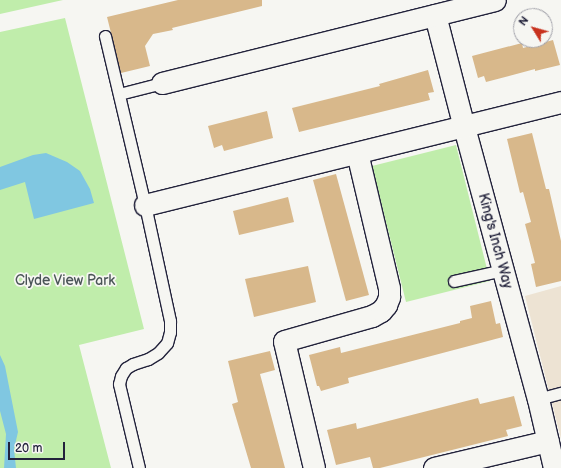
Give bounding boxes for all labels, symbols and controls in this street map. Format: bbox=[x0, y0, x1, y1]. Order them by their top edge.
north arrow bbox=[513, 8, 553, 48]
text: N bbox=[516, 14, 531, 28]
street label: King's Inch Way bbox=[474, 191, 516, 291]
park label: Clyde View Park bbox=[15, 273, 115, 289]
scale bar bbox=[10, 434, 67, 460]
text: 20 m bbox=[15, 441, 42, 456]

